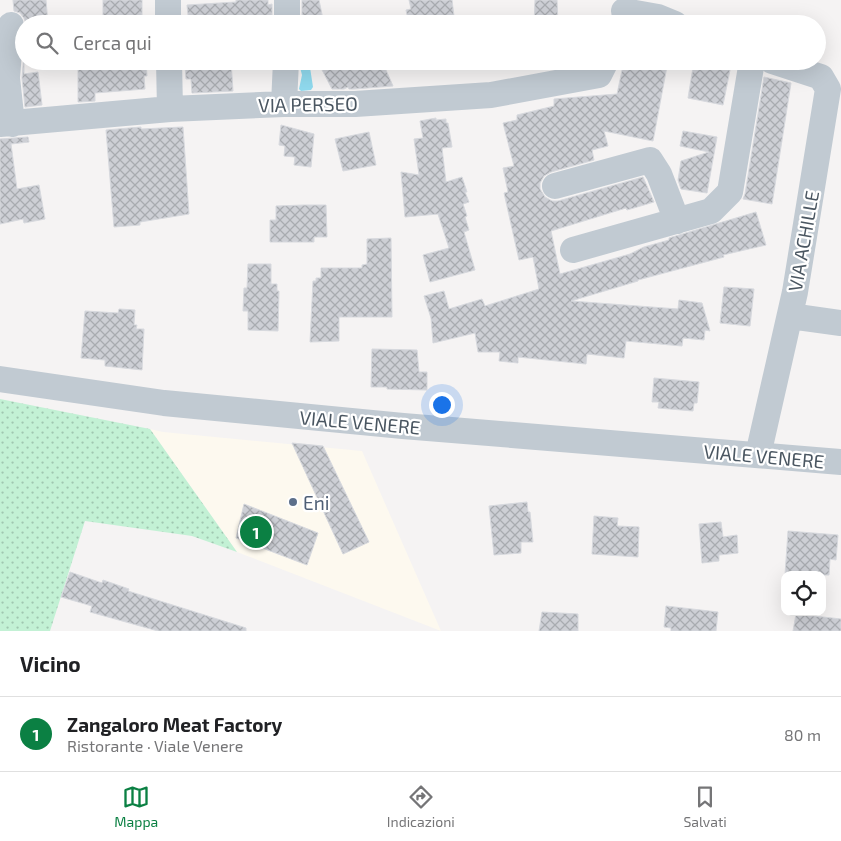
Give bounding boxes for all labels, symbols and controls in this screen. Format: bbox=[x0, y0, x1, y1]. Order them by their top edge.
search box bbox=[15, 15, 826, 70]
icon: search bbox=[33, 29, 61, 57]
text: Cerca qui bbox=[73, 31, 152, 54]
street label: VIA PERSEO bbox=[258, 92, 358, 116]
street label: VIA ACHILLE bbox=[783, 189, 823, 293]
your location bbox=[429, 392, 455, 418]
street label: VIALE VENERE bbox=[299, 405, 421, 439]
street label: VIALE VENERE bbox=[703, 439, 825, 473]
place label: Eni bbox=[303, 491, 329, 514]
marker: Eni bbox=[287, 496, 299, 508]
pin: 1 bbox=[240, 513, 272, 551]
map controls bbox=[781, 571, 826, 616]
button: locate bbox=[781, 571, 826, 616]
text: Vicino bbox=[20, 651, 81, 676]
text: Zangaloro Meat Factory bbox=[67, 713, 282, 736]
text: 1 bbox=[33, 725, 39, 744]
text: 80 m bbox=[784, 725, 821, 744]
text: Ristorante · Viale Venere bbox=[67, 736, 243, 755]
tab: Mappa bbox=[114, 783, 158, 830]
tab: Indicazioni bbox=[387, 783, 455, 830]
tab: Salvati bbox=[683, 783, 727, 830]

